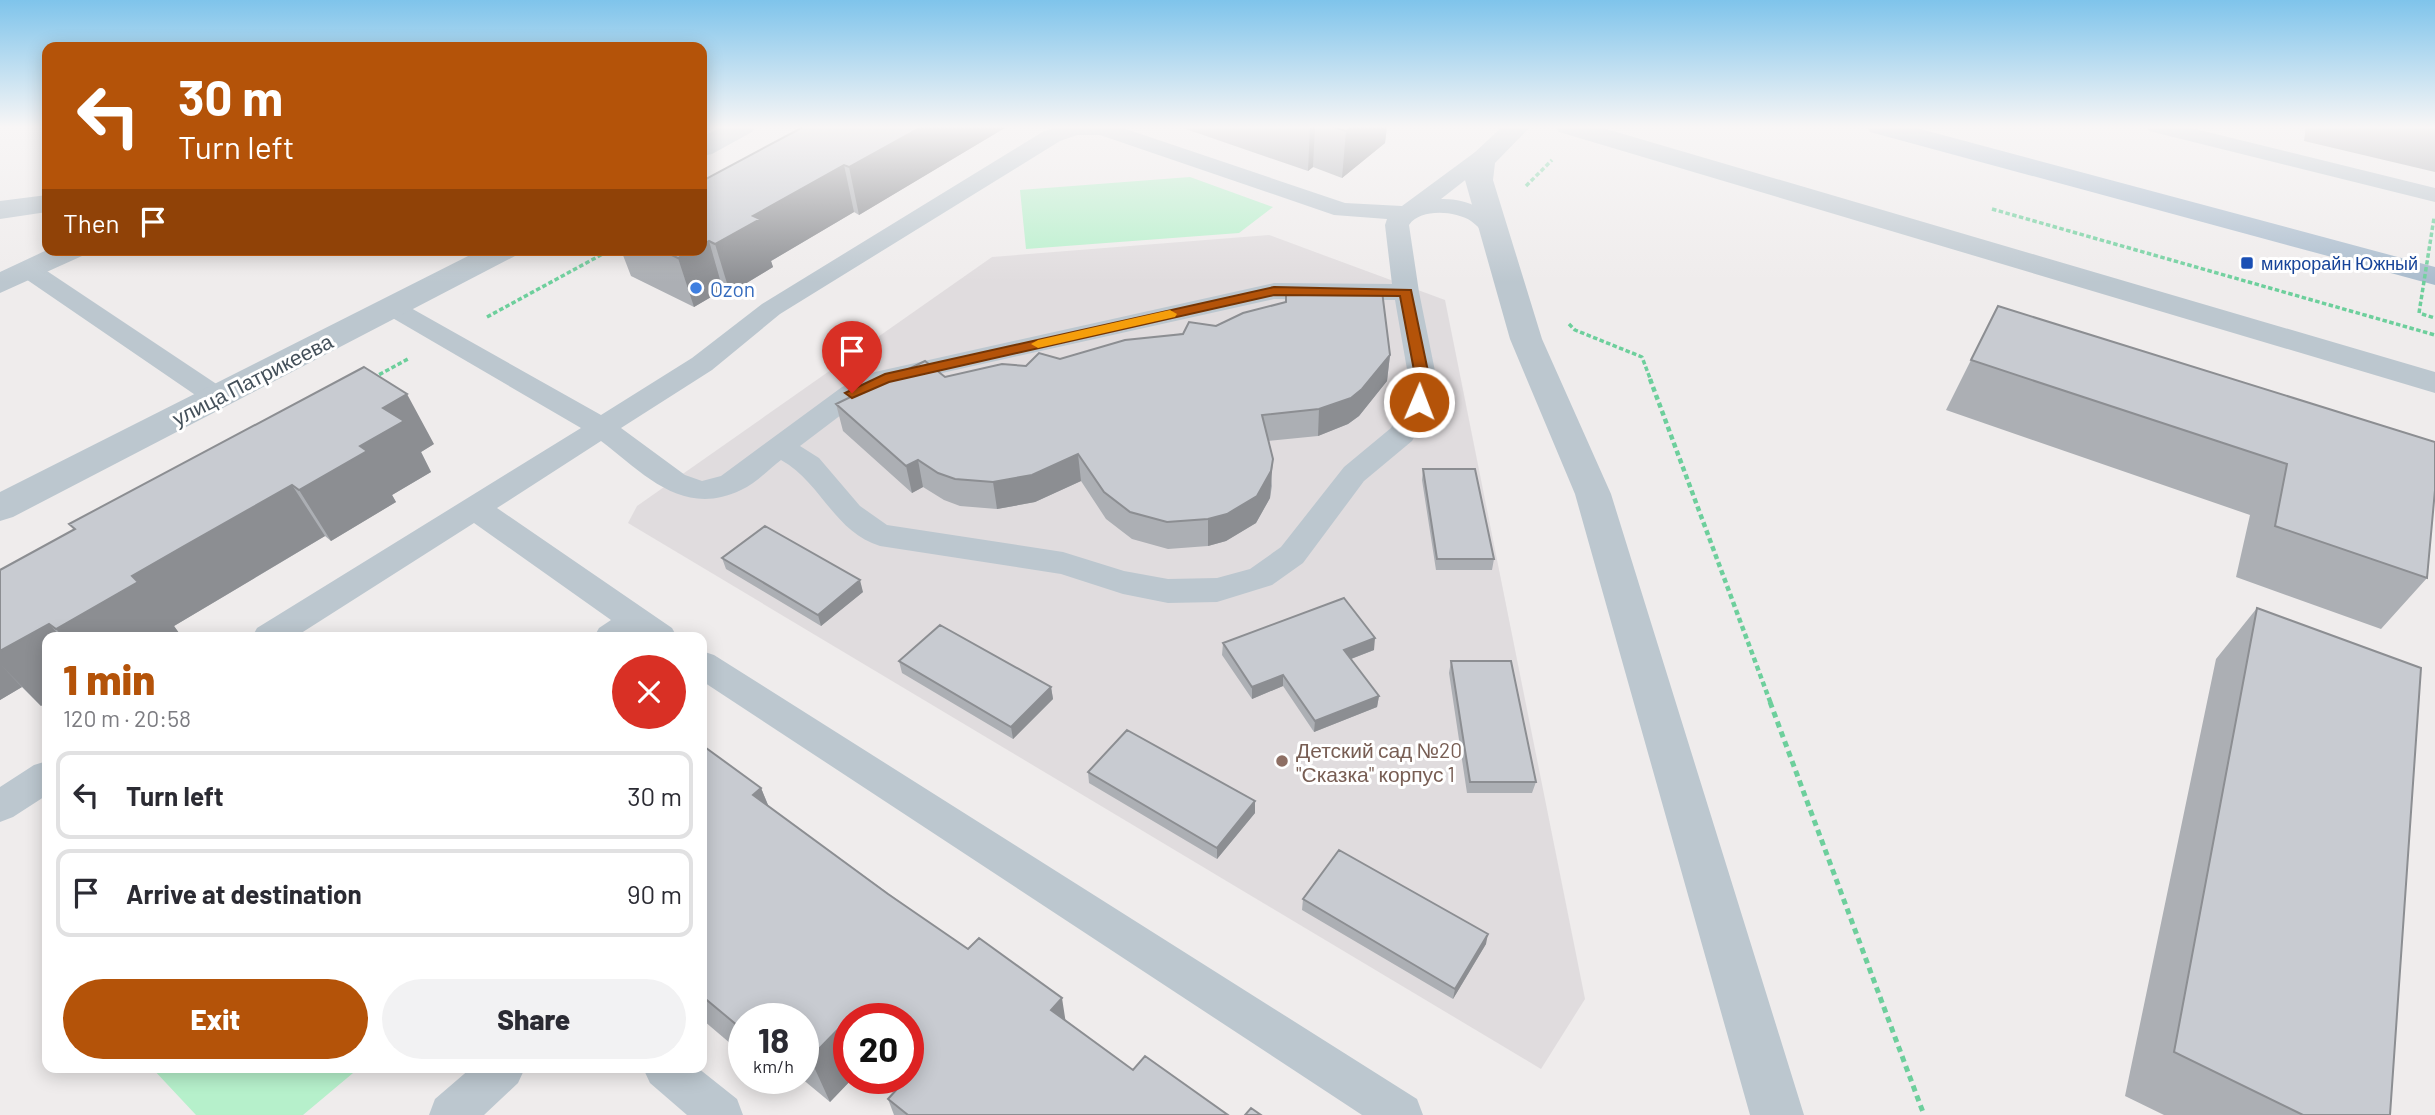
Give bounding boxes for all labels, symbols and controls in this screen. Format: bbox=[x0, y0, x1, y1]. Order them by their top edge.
text: 30 m bbox=[178, 67, 283, 126]
icon: left bbox=[63, 70, 154, 161]
text: Turn left bbox=[178, 127, 295, 165]
icon: arrive bbox=[134, 203, 172, 241]
text: Then bbox=[63, 207, 120, 238]
place label: микрорайн Южный bbox=[2261, 252, 2418, 274]
marker: микрорайн Южный bbox=[2239, 255, 2255, 271]
place label: Ozon bbox=[710, 276, 755, 301]
marker: Ozon bbox=[688, 280, 704, 296]
pin bbox=[822, 321, 882, 393]
street label: улица Патрикеева bbox=[168, 328, 337, 430]
icon: arrive bbox=[833, 332, 871, 370]
position arrow bbox=[1382, 365, 1456, 439]
text: 1 min bbox=[63, 653, 155, 703]
button: close bbox=[612, 655, 686, 729]
text: 120 m · 20:58 bbox=[63, 704, 191, 732]
place label: Детский сад №20 "Сказка" корпус 1 bbox=[1296, 737, 1462, 786]
marker: Детский сад №20 "Сказка" корпус 1 bbox=[1274, 753, 1290, 769]
icon: left bbox=[67, 776, 105, 814]
text: Turn left bbox=[126, 780, 224, 811]
text: 30 m bbox=[627, 780, 682, 811]
icon: arrive bbox=[67, 874, 105, 912]
text: Arrive at destination bbox=[126, 878, 362, 909]
text: 90 m bbox=[627, 878, 682, 909]
button: Exit bbox=[63, 979, 368, 1059]
button: Share bbox=[382, 979, 686, 1059]
speed limit sign: 20 bbox=[833, 1003, 924, 1094]
text: 18 bbox=[758, 1018, 789, 1060]
text: km/h bbox=[753, 1055, 794, 1077]

